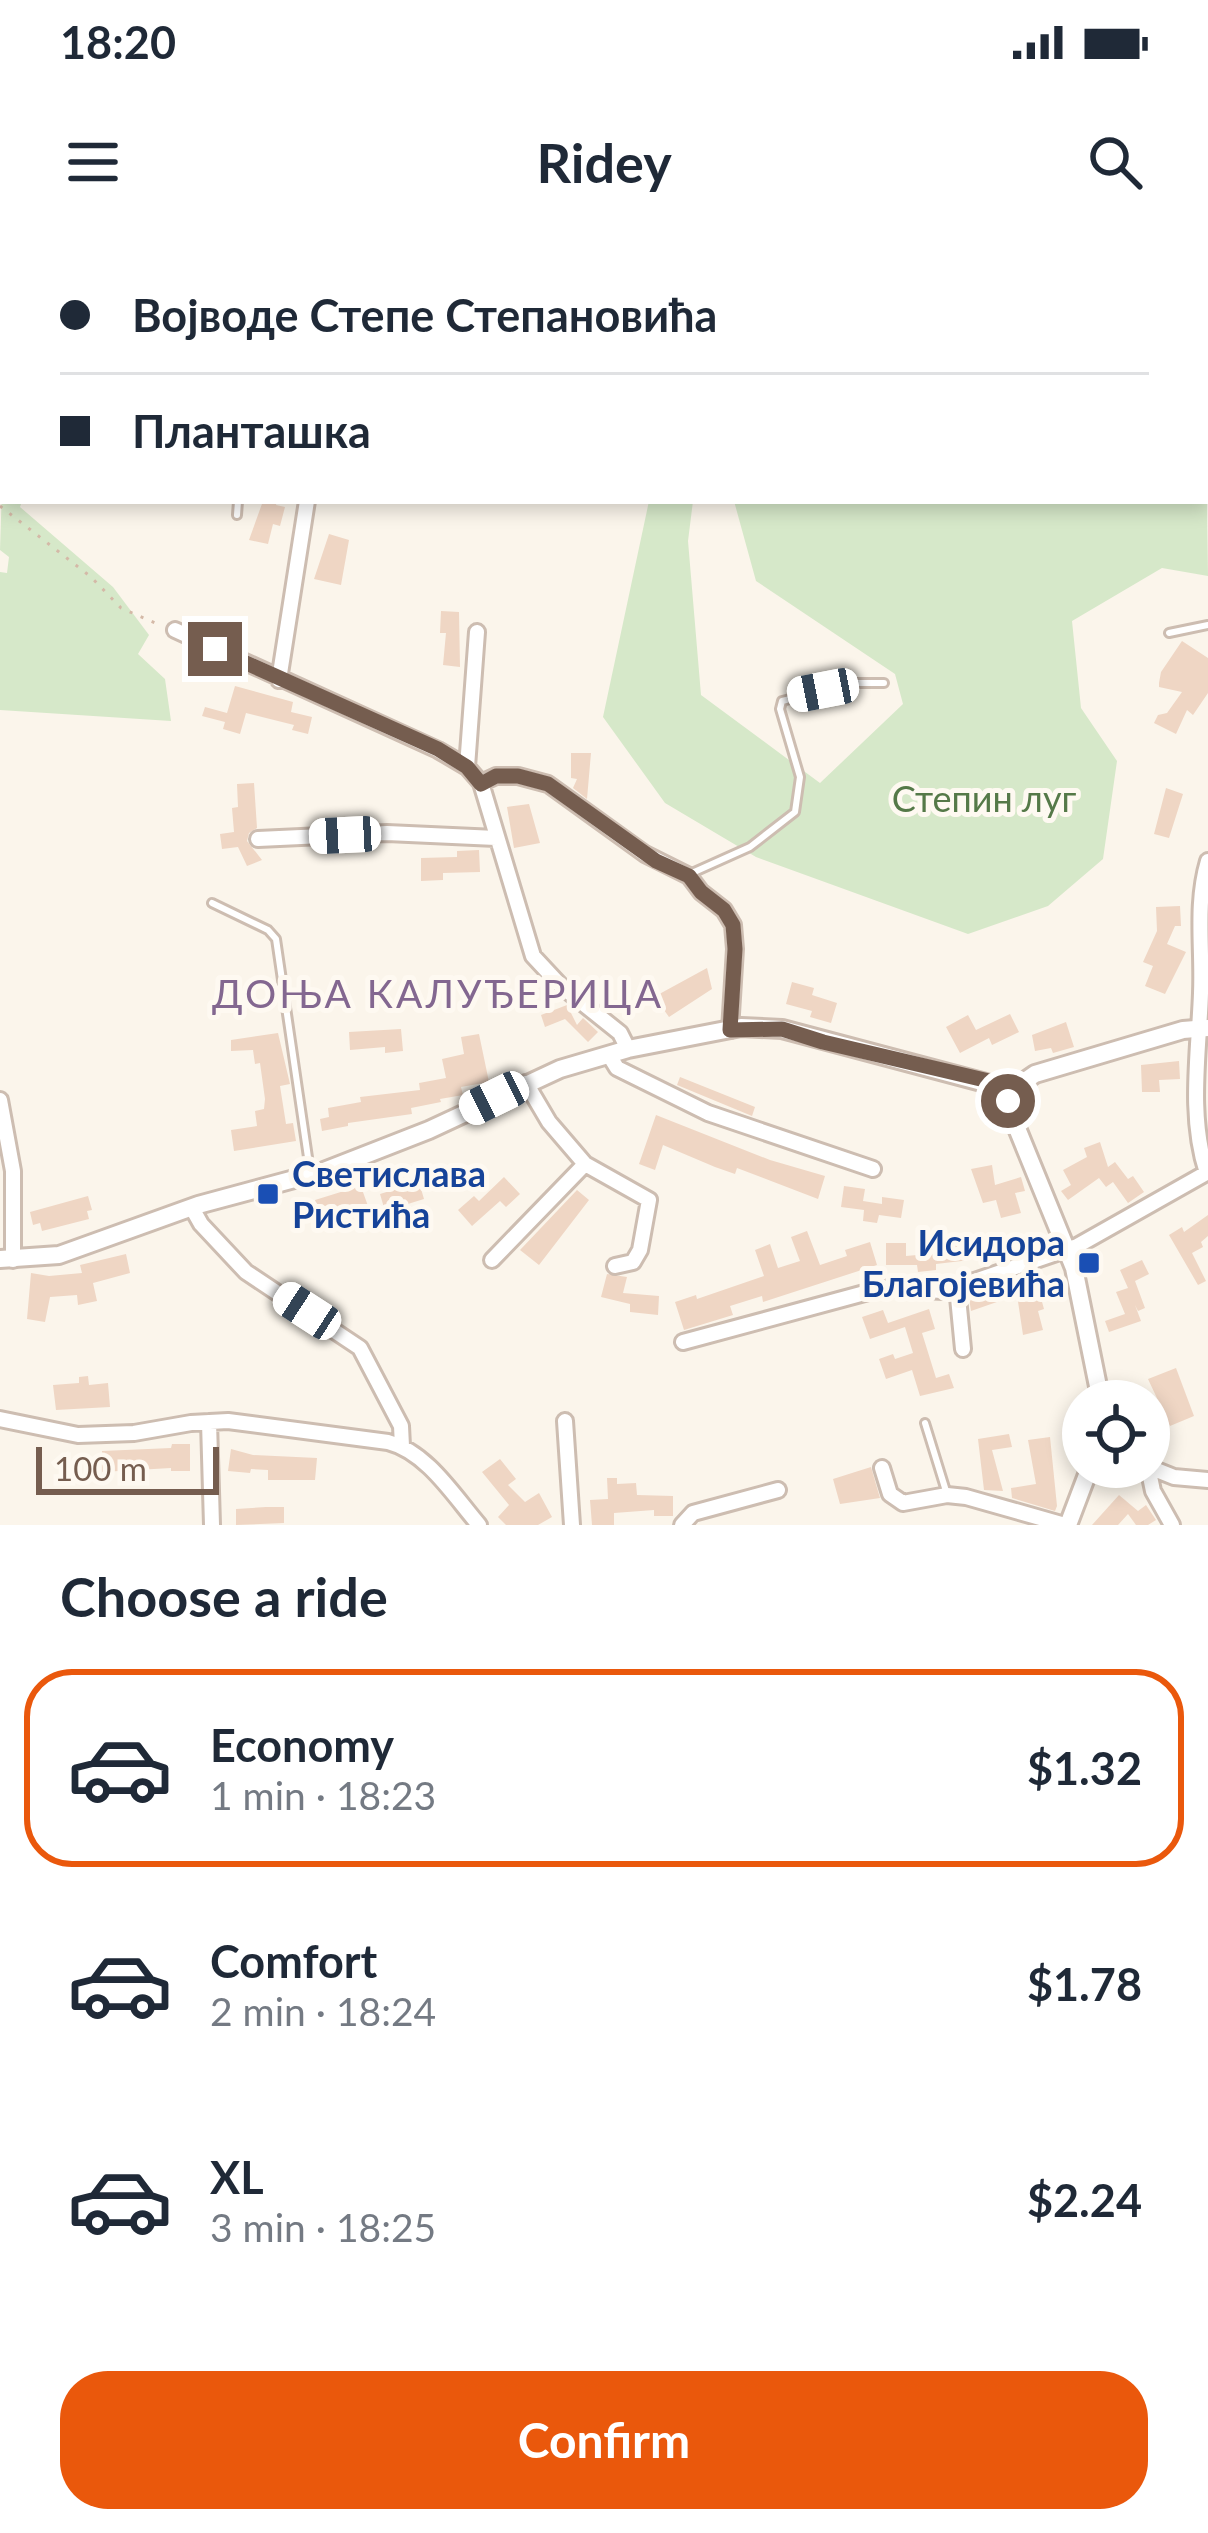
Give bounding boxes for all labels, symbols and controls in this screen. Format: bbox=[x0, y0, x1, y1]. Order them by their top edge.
text: 18:20 bbox=[60, 15, 176, 69]
icon: menu bbox=[60, 129, 126, 195]
icon: search bbox=[1082, 129, 1148, 195]
text: Ridey bbox=[536, 130, 672, 195]
text: Војводе Степе Степановића bbox=[132, 288, 717, 342]
text: Планташка bbox=[132, 404, 371, 458]
route end bbox=[188, 622, 242, 676]
car bbox=[784, 665, 862, 715]
park label: Степин луг bbox=[892, 776, 1076, 820]
car bbox=[308, 815, 382, 855]
district label: ДОЊА КАЛУЂЕРИЦА bbox=[212, 970, 664, 1016]
car bbox=[454, 1066, 534, 1130]
route start bbox=[981, 1074, 1035, 1128]
place label: Светислава Ристића bbox=[292, 1151, 486, 1236]
marker: Светислава Ристића bbox=[255, 1181, 281, 1207]
place label: Исидора Благојевића bbox=[862, 1220, 1065, 1305]
marker: Исидора Благојевића bbox=[1076, 1250, 1102, 1276]
car bbox=[267, 1276, 347, 1346]
map controls bbox=[1062, 1380, 1170, 1488]
button: locate bbox=[1062, 1380, 1170, 1488]
scale bar bbox=[36, 1441, 219, 1494]
text: 100 m bbox=[54, 1448, 147, 1488]
text: Choose a ride bbox=[60, 1564, 388, 1629]
icon: car bbox=[66, 1714, 174, 1822]
text: Economy bbox=[210, 1718, 394, 1772]
text: $1.32 bbox=[1027, 1741, 1142, 1795]
text: 1 min · 18:23 bbox=[210, 1772, 436, 1818]
icon: car bbox=[66, 1930, 174, 2038]
text: Comfort bbox=[210, 1934, 377, 1988]
text: $1.78 bbox=[1027, 1957, 1142, 2011]
text: 2 min · 18:24 bbox=[210, 1988, 436, 2034]
icon: car bbox=[66, 2146, 174, 2254]
text: XL bbox=[210, 2150, 264, 2204]
text: $2.24 bbox=[1027, 2173, 1142, 2227]
text: 3 min · 18:25 bbox=[210, 2204, 436, 2250]
button: Confirm bbox=[60, 2371, 1148, 2509]

